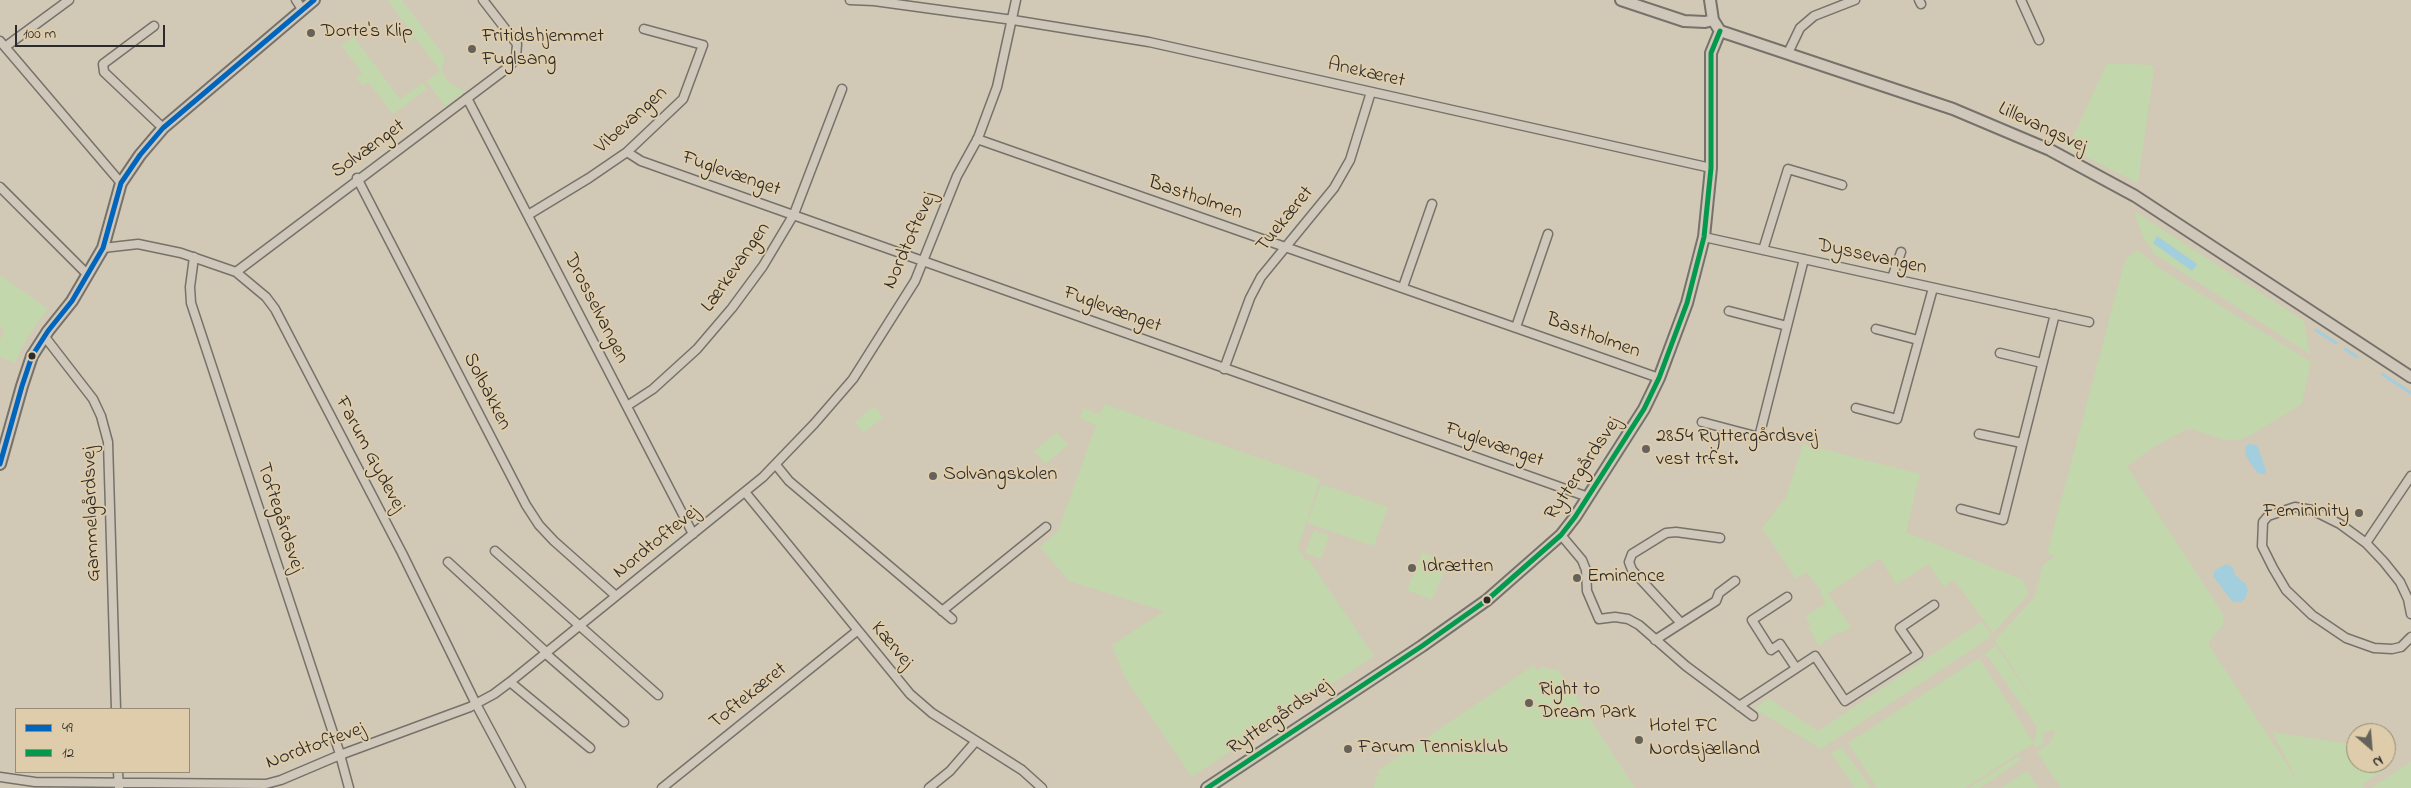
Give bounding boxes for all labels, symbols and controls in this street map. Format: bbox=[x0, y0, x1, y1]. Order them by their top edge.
scale bar bbox=[18, 15, 168, 47]
place label: Dorte's Klip bbox=[321, 21, 413, 45]
text: 100 m bbox=[23, 23, 56, 45]
place label: Fritidshjemmet Fuglsang bbox=[482, 26, 604, 73]
marker: Dorte's Klip bbox=[305, 27, 317, 39]
marker: Fritidshjemmet Fuglsang bbox=[466, 43, 478, 55]
street label: Anekæret bbox=[1325, 53, 1407, 95]
street label: Vibevangen bbox=[591, 82, 673, 160]
street label: Lillevangsvej bbox=[1994, 98, 2090, 160]
street label: Solvænget bbox=[328, 115, 410, 185]
street label: Fuglevænget bbox=[679, 147, 783, 203]
street label: Bastholmen bbox=[1145, 172, 1245, 226]
street label: Tuekæret bbox=[1252, 182, 1320, 258]
street label: Nordtoftevej bbox=[879, 189, 943, 293]
street label: Lærkevangen bbox=[697, 218, 777, 318]
street label: Dyssevangen bbox=[1815, 235, 1929, 281]
street label: Drosselvangen bbox=[557, 250, 633, 368]
street label: Fuglevænget bbox=[1060, 282, 1164, 340]
street label: Bastholmen bbox=[1543, 309, 1643, 365]
street label: Solbakken bbox=[456, 349, 516, 435]
unlabelled marker bbox=[27, 351, 37, 361]
street label: Farum Gydevej bbox=[328, 393, 410, 517]
street label: Ryttergårdsvej bbox=[1541, 413, 1627, 525]
street label: Fuglevænget bbox=[1442, 418, 1546, 474]
place label: 2854 Ryttergårdsvej vest trfst. bbox=[1656, 426, 1818, 473]
marker: 2854 Ryttergårdsvej vest trfst. bbox=[1640, 443, 1652, 455]
street label: Gammelgårdsvej bbox=[79, 446, 107, 582]
street label: Toftegårdsvej bbox=[250, 460, 308, 576]
place label: Solvangskolen bbox=[943, 464, 1057, 488]
marker: Solvangskolen bbox=[927, 470, 939, 482]
street label: Nordtoftevej bbox=[609, 501, 705, 585]
place label: Femininity bbox=[2263, 501, 2349, 525]
marker: Femininity bbox=[2353, 507, 2365, 519]
place label: Idrætten bbox=[1422, 556, 1493, 580]
marker: Idrætten bbox=[1406, 562, 1418, 574]
place label: Eminence bbox=[1587, 566, 1665, 590]
marker: Eminence bbox=[1571, 572, 1583, 584]
unlabelled marker bbox=[1482, 595, 1492, 605]
street label: Kærvej bbox=[864, 618, 918, 674]
street label: Toftekæret bbox=[705, 658, 793, 736]
street label: Ryttergårdsvej bbox=[1224, 675, 1336, 761]
place label: Right to Dream Park bbox=[1539, 679, 1636, 726]
marker: Right to Dream Park bbox=[1523, 697, 1535, 709]
legend bbox=[15, 708, 190, 773]
place label: Hotel FC Nordsjælland bbox=[1649, 716, 1760, 763]
text: 49 bbox=[62, 717, 73, 739]
street label: Nordtoftevej bbox=[263, 718, 369, 776]
north arrow bbox=[2346, 723, 2396, 773]
marker: Hotel FC Nordsjælland bbox=[1633, 734, 1645, 746]
place label: Farum Tennisklub bbox=[1358, 737, 1508, 761]
text: 12 bbox=[62, 742, 74, 764]
marker: Farum Tennisklub bbox=[1342, 743, 1354, 755]
text: N bbox=[2369, 749, 2387, 772]

